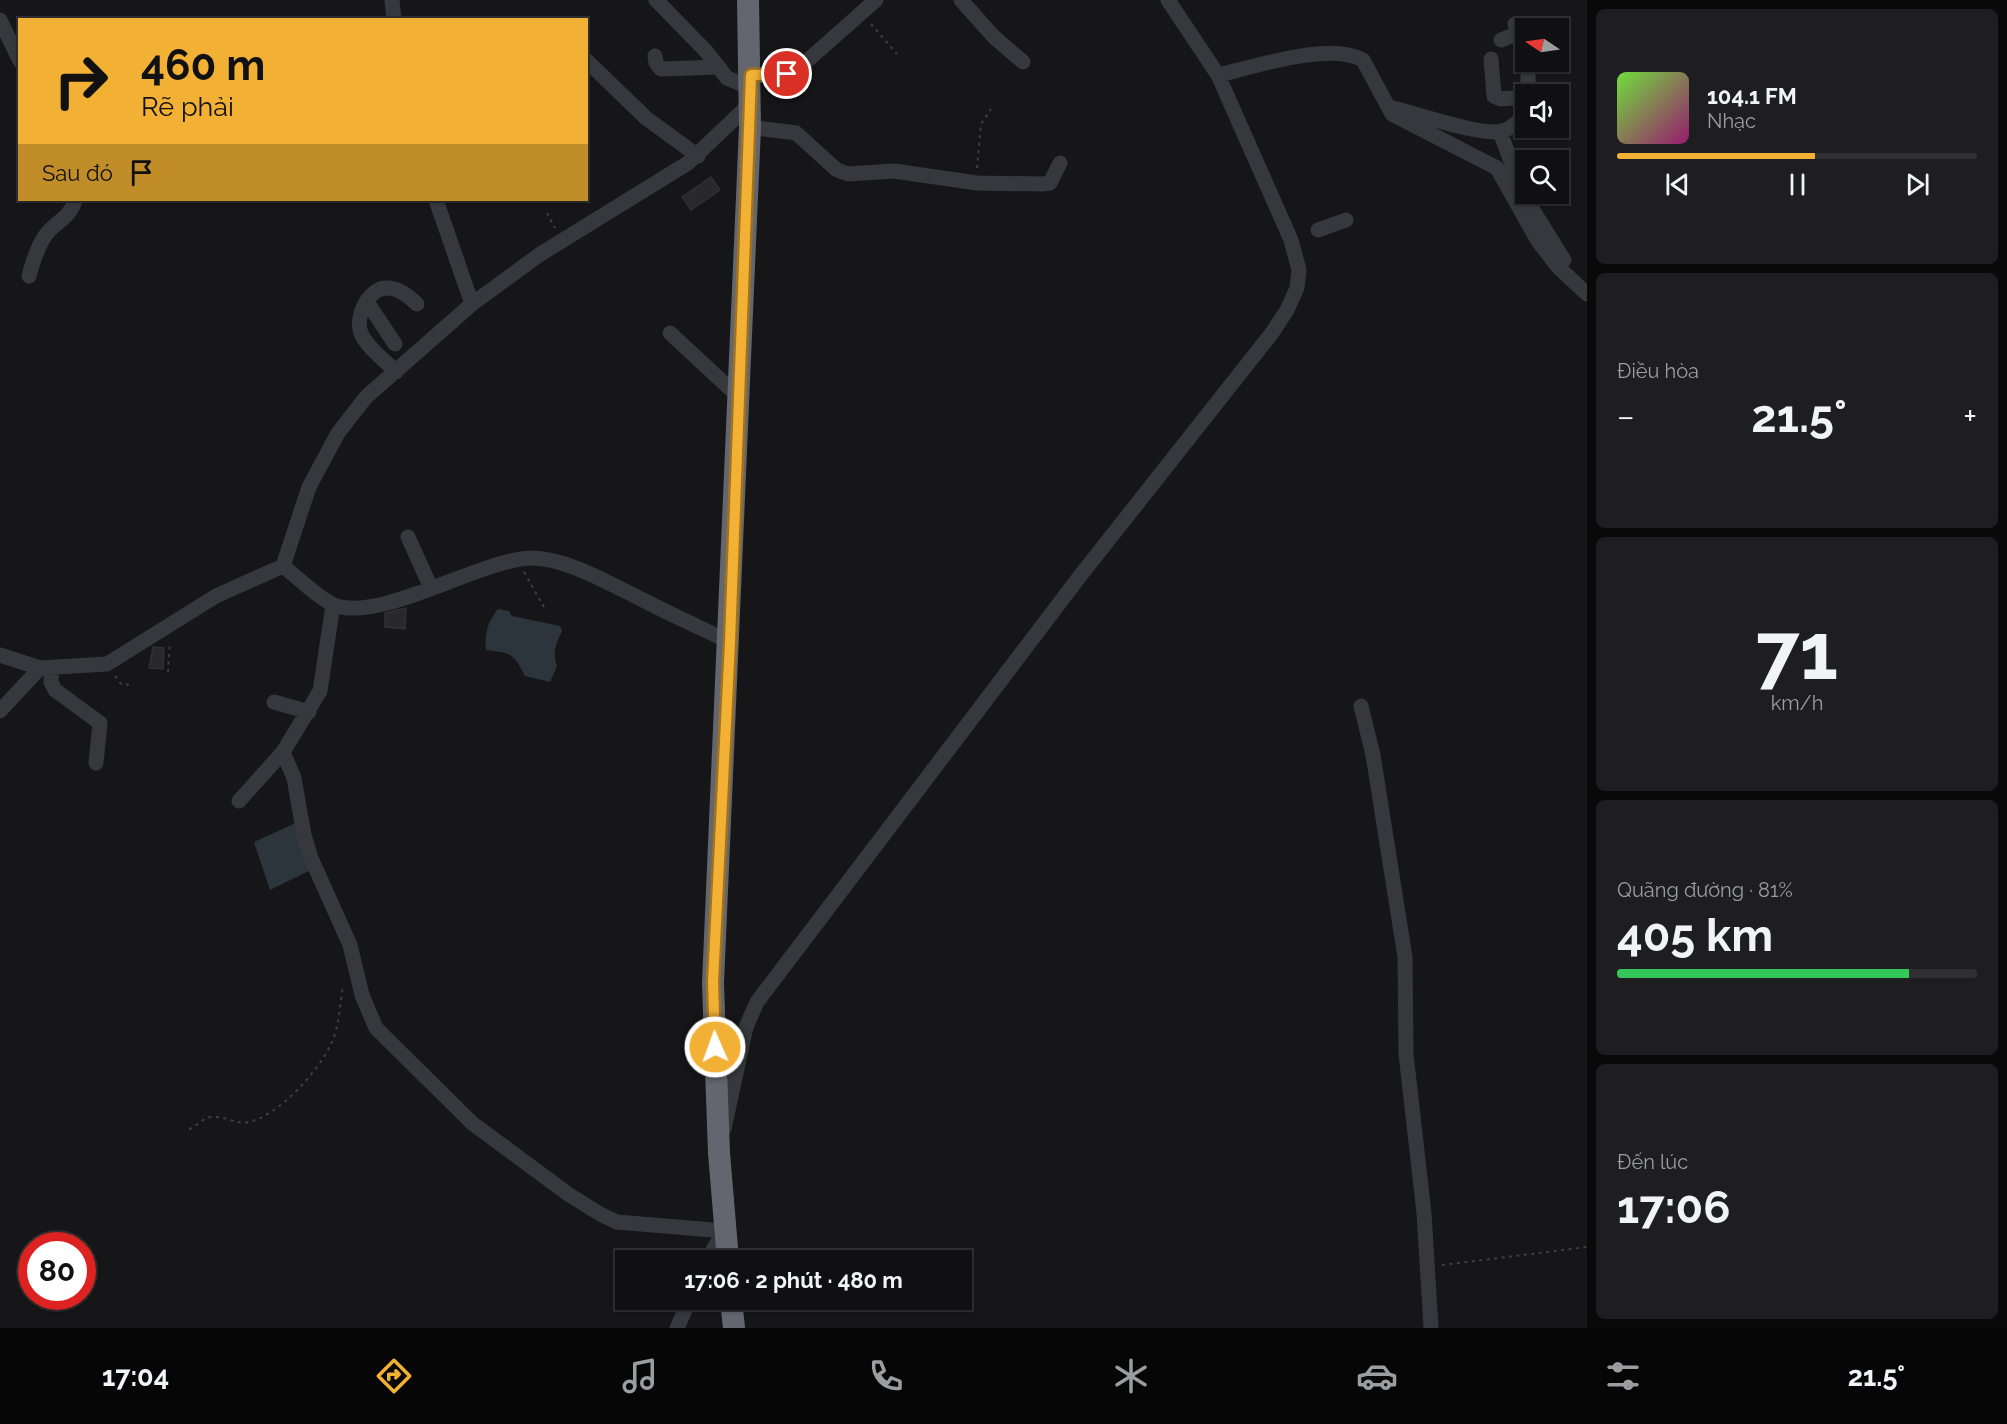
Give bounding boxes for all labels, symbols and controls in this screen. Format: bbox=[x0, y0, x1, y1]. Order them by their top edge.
north arrow bbox=[1515, 18, 1569, 72]
map controls bbox=[1515, 18, 1569, 204]
text: 460 m bbox=[141, 41, 265, 90]
icon: right bbox=[42, 42, 120, 120]
pin bbox=[761, 48, 812, 99]
icon: arrive bbox=[770, 57, 803, 90]
text: 104.1 FM bbox=[1707, 83, 1797, 109]
button: sound bbox=[1515, 84, 1569, 138]
text: Rẽ phải bbox=[141, 91, 234, 122]
text: Nhạc bbox=[1707, 109, 1756, 133]
button: search bbox=[1515, 150, 1569, 204]
icon: arrive bbox=[125, 156, 158, 189]
text: Sau đó bbox=[42, 160, 113, 186]
icon: previous bbox=[1661, 168, 1694, 201]
icon: pause bbox=[1781, 168, 1814, 201]
icon: next bbox=[1901, 168, 1934, 201]
text: Điều hòa bbox=[1617, 359, 1699, 383]
text: 21.5° bbox=[1751, 390, 1847, 443]
text: − bbox=[1617, 397, 1635, 436]
text: + bbox=[1963, 397, 1977, 436]
text: 71 bbox=[1756, 606, 1838, 697]
text: km/h bbox=[1771, 691, 1823, 715]
text: Quãng đường · 81% bbox=[1617, 878, 1793, 902]
text: 405 km bbox=[1617, 909, 1773, 962]
position arrow bbox=[683, 1015, 747, 1079]
text: Đến lúc bbox=[1617, 1150, 1688, 1174]
text: 17:06 bbox=[1617, 1181, 1731, 1234]
speed limit sign: 80 bbox=[18, 1232, 96, 1310]
text: 17:06 · 2 phút · 480 m bbox=[684, 1267, 903, 1293]
icon: directions bbox=[373, 1355, 415, 1397]
icon: music bbox=[619, 1355, 661, 1397]
icon: phone bbox=[865, 1355, 907, 1397]
icon: climate bbox=[1110, 1355, 1152, 1397]
icon: car bbox=[1356, 1355, 1398, 1397]
icon: filters bbox=[1602, 1355, 1644, 1397]
text: 17:04 bbox=[102, 1361, 169, 1392]
text: 21.5° bbox=[1848, 1361, 1905, 1392]

